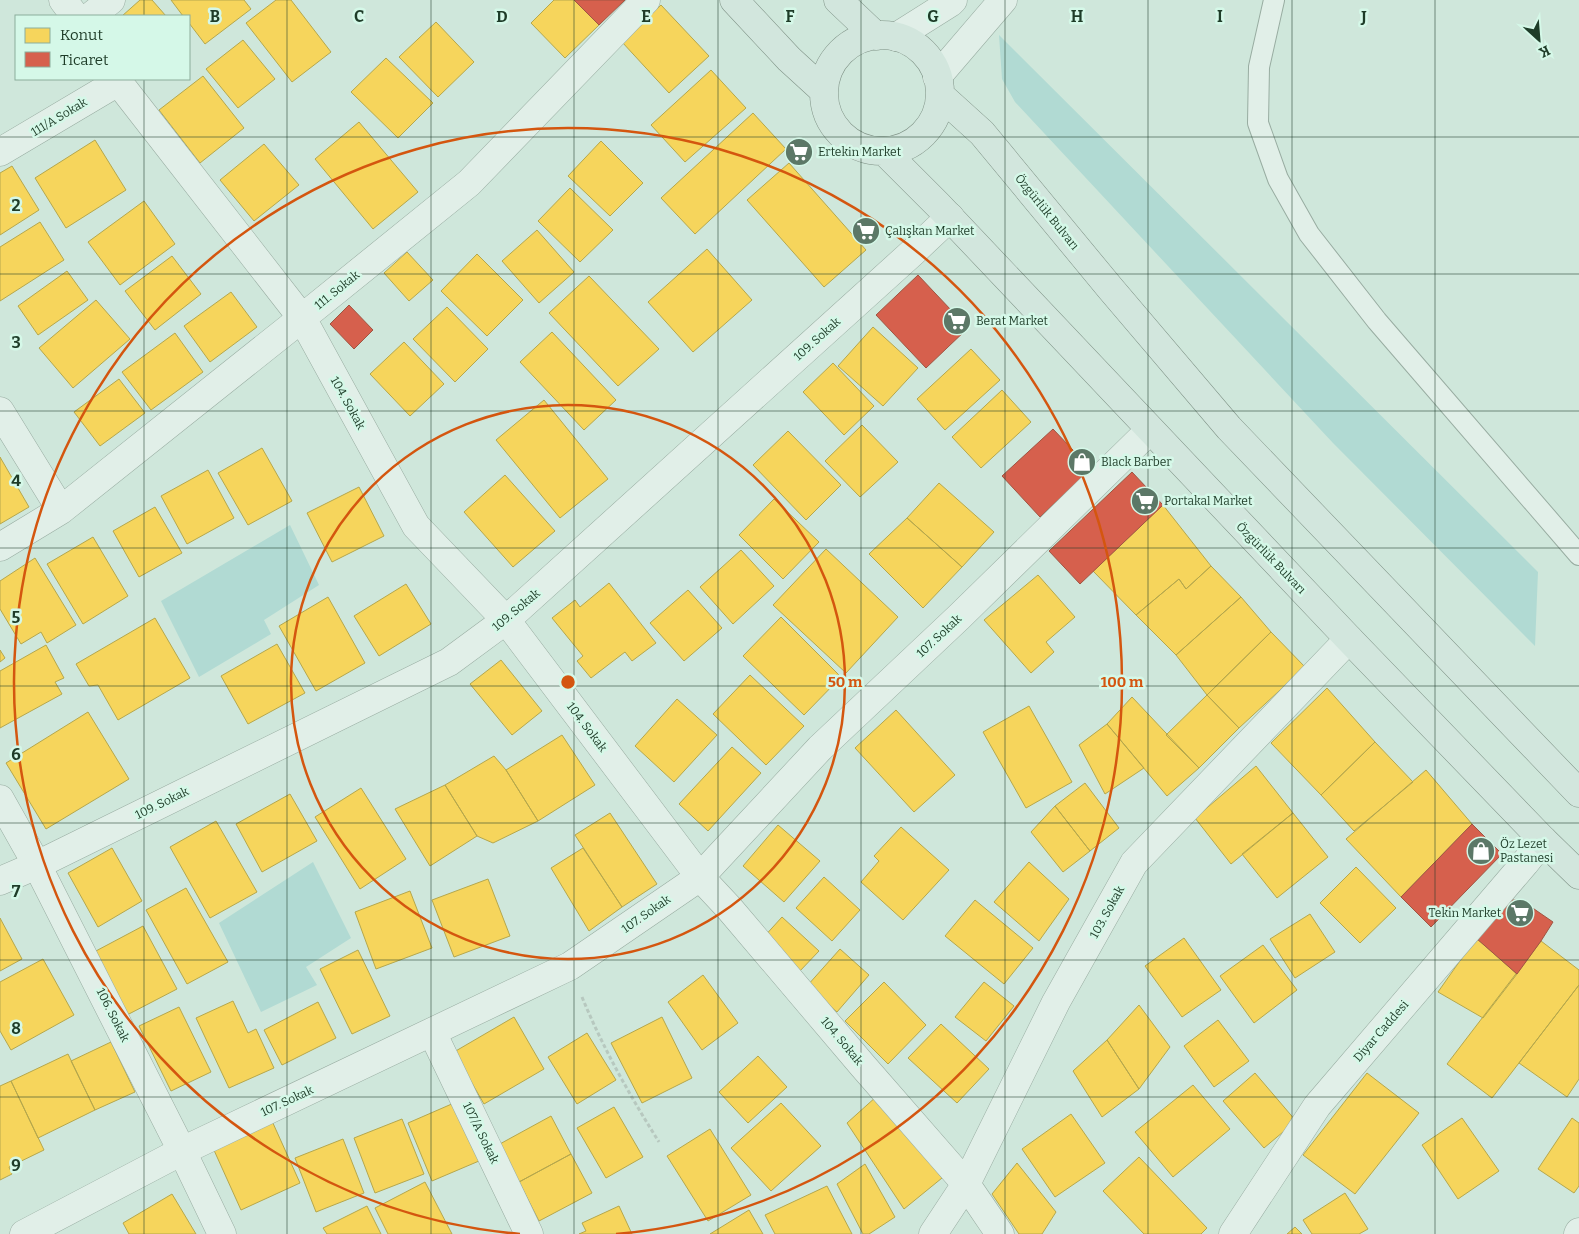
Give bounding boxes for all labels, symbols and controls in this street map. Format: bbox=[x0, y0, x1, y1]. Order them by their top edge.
text: B bbox=[210, 7, 220, 26]
text: C bbox=[354, 7, 364, 26]
text: D bbox=[496, 7, 508, 26]
text: E bbox=[641, 7, 651, 26]
text: F bbox=[786, 7, 795, 26]
text: G bbox=[927, 7, 939, 26]
text: H bbox=[1071, 7, 1084, 26]
text: I bbox=[1217, 7, 1223, 26]
text: J bbox=[1360, 7, 1367, 26]
legend bbox=[15, 15, 190, 80]
north arrow bbox=[1514, 15, 1564, 65]
text: Konut bbox=[60, 26, 103, 44]
text: K bbox=[1536, 41, 1553, 61]
text: Ticaret bbox=[60, 51, 109, 69]
street label: 111/A Sokak bbox=[29, 95, 90, 139]
supermarket icon: Ertekin Market bbox=[784, 137, 814, 167]
place label: Ertekin Market bbox=[818, 145, 902, 159]
street label: Özgürlük Bulvarı bbox=[1012, 171, 1083, 253]
text: 2 bbox=[11, 196, 21, 215]
supermarket icon: Çalışkan Market bbox=[851, 216, 881, 246]
place label: Çalışkan Market bbox=[885, 224, 975, 238]
street label: 111. Sokak bbox=[312, 268, 362, 312]
supermarket icon: Berat Market bbox=[942, 306, 972, 336]
street label: 109. Sokak bbox=[791, 314, 843, 364]
place label: Berat Market bbox=[976, 314, 1048, 328]
text: 3 bbox=[11, 333, 21, 352]
street label: 104. Sokak bbox=[328, 374, 368, 432]
shop icon: Black Barber bbox=[1067, 447, 1097, 477]
place label: Black Barber bbox=[1101, 455, 1172, 469]
text: 4 bbox=[11, 471, 21, 490]
supermarket icon: Portakal Market bbox=[1130, 486, 1160, 516]
place label: Portakal Market bbox=[1164, 494, 1253, 508]
street label: Özgürlük Bulvarı bbox=[1233, 519, 1310, 597]
street label: 109. Sokak bbox=[489, 586, 543, 634]
text: 5 bbox=[12, 608, 21, 627]
street label: 107. Sokak bbox=[914, 612, 965, 660]
centre of rings bbox=[559, 673, 577, 691]
text: 50 m bbox=[828, 673, 863, 691]
text: 100 m bbox=[1101, 673, 1144, 691]
street label: 104. Sokak bbox=[564, 700, 610, 755]
text: 6 bbox=[11, 745, 21, 764]
street label: 109. Sokak bbox=[133, 784, 191, 822]
shop icon: Öz Lezet Pastanesi bbox=[1466, 836, 1496, 866]
place label: Öz Lezet Pastanesi bbox=[1500, 836, 1554, 865]
text: 7 bbox=[12, 882, 21, 901]
street label: 103. Sokak bbox=[1087, 883, 1127, 941]
street label: 107. Sokak bbox=[619, 892, 673, 936]
supermarket icon: Tekin Market bbox=[1505, 898, 1535, 928]
place label: Tekin Market bbox=[1428, 906, 1502, 920]
street label: 106. Sokak bbox=[94, 986, 133, 1044]
street label: Diyar Caddesi bbox=[1351, 997, 1412, 1064]
street label: 104. Sokak bbox=[818, 1014, 866, 1068]
text: 8 bbox=[11, 1019, 21, 1038]
street label: 107. Sokak bbox=[259, 1083, 316, 1119]
street label: 107/A Sokak bbox=[460, 1100, 502, 1166]
text: 9 bbox=[11, 1156, 21, 1175]

